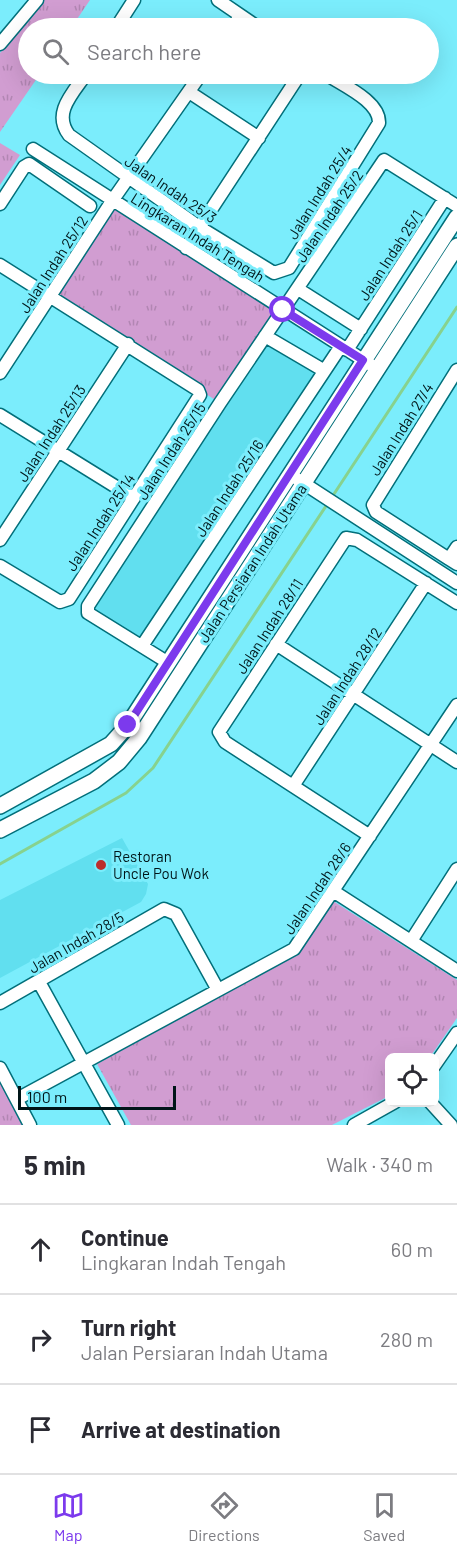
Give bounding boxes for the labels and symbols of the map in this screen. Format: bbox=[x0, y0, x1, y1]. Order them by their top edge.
street label: Jalan Indah 25/4 bbox=[283, 142, 355, 242]
street label: Jalan Indah 25/3 bbox=[122, 152, 220, 226]
street label: Jalan Indah 25/2 bbox=[292, 167, 366, 265]
street label: Lingkaran Indah Tengah bbox=[128, 189, 268, 285]
street label: Jalan Indah 25/1 bbox=[354, 206, 426, 304]
street label: Jalan Indah 25/12 bbox=[15, 212, 91, 316]
route start bbox=[269, 296, 295, 322]
street label: Jalan Indah 27/4 bbox=[365, 379, 437, 479]
street label: Jalan Indah 25/13 bbox=[13, 381, 89, 485]
street label: Jalan Indah 25/15 bbox=[133, 399, 209, 503]
street label: Jalan Indah 25/16 bbox=[191, 436, 267, 540]
street label: Jalan Indah 25/14 bbox=[62, 470, 138, 574]
street label: Jalan Persiaran Indah Utama bbox=[194, 480, 310, 646]
street label: Jalan Indah 28/11 bbox=[232, 575, 306, 677]
street label: Jalan Indah 28/12 bbox=[309, 624, 385, 728]
route end bbox=[114, 711, 140, 737]
street label: Jalan Indah 28/6 bbox=[280, 839, 354, 937]
place label: Restoran Uncle Pou Wok bbox=[113, 847, 209, 882]
marker: Restoran Uncle Pou Wok bbox=[94, 858, 108, 872]
street label: Jalan Indah 28/5 bbox=[25, 907, 127, 977]
scale bar bbox=[18, 1083, 176, 1110]

